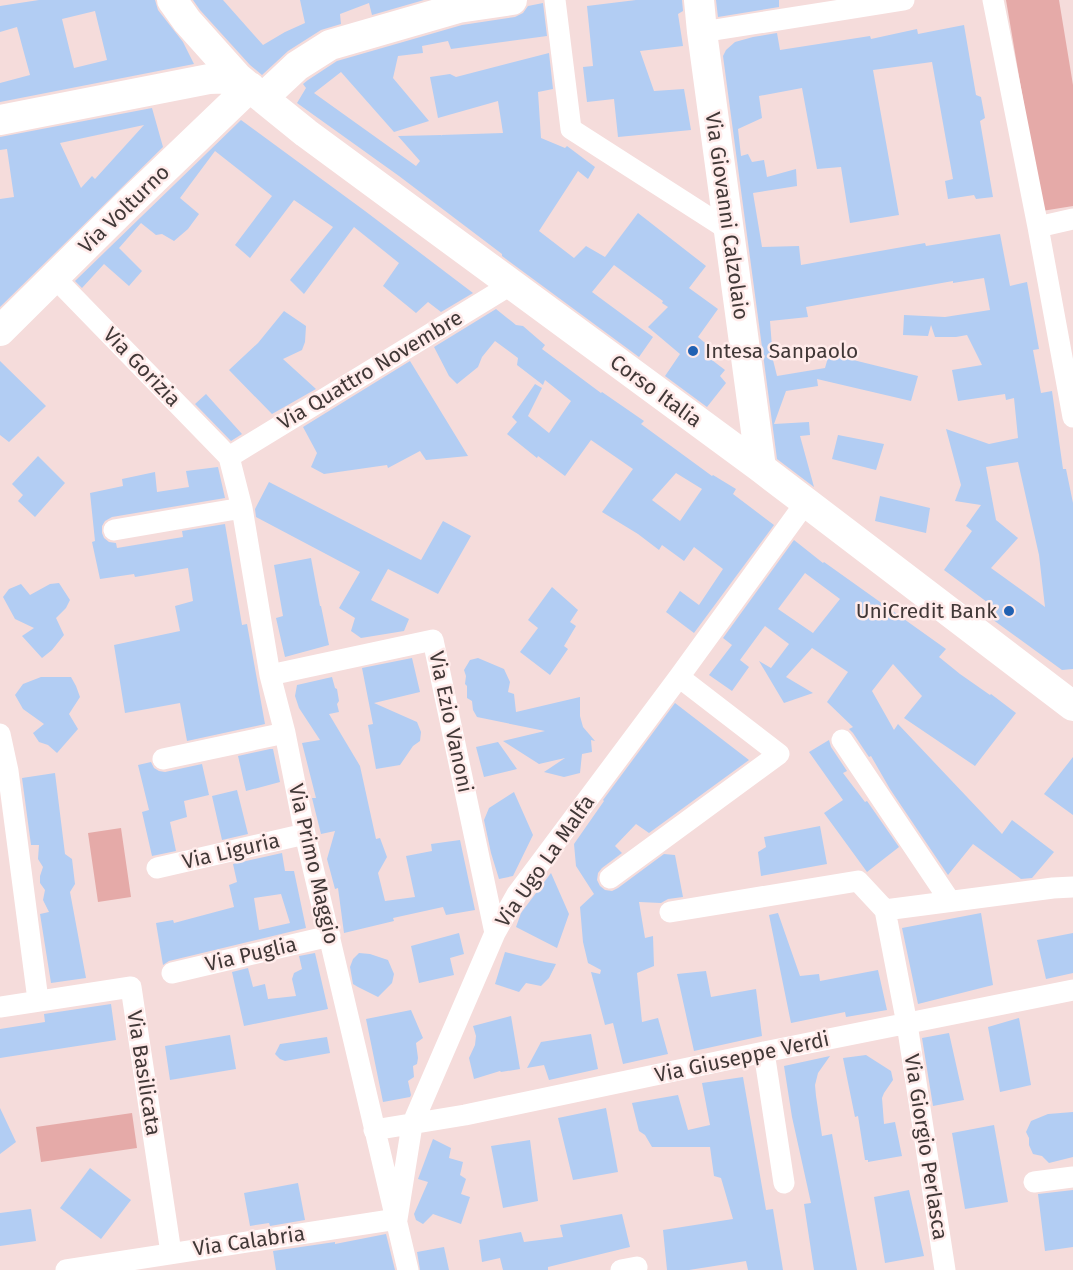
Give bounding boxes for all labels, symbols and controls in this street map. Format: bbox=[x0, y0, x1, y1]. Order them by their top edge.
street label: Via Giovanni Calzolaio bbox=[700, 110, 754, 322]
street label: Via Volturno bbox=[73, 159, 175, 259]
street label: Via Quattro Novembre bbox=[273, 305, 467, 435]
street label: Via Gorizia bbox=[98, 322, 186, 412]
place label: Intesa Sanpaolo bbox=[705, 338, 858, 364]
marker: Intesa Sanpaolo bbox=[686, 344, 700, 358]
street label: Corso Italia bbox=[605, 349, 707, 433]
place label: UniCredit Bank bbox=[856, 598, 997, 624]
marker: UniCredit Bank bbox=[1002, 604, 1016, 618]
street label: Via Ezio Vanoni bbox=[423, 649, 479, 795]
street label: Via Primo Maggio bbox=[283, 781, 345, 947]
street label: Via Ugo La Malfa bbox=[490, 790, 600, 932]
street label: Via Liguria bbox=[180, 827, 282, 875]
street label: Via Puglia bbox=[203, 931, 299, 977]
street label: Via Basilicata bbox=[121, 1009, 167, 1137]
street label: Via Giuseppe Verdi bbox=[652, 1026, 832, 1088]
street label: Via Giorgio Perlasca bbox=[898, 1052, 954, 1242]
street label: Via Calabria bbox=[191, 1220, 307, 1262]

